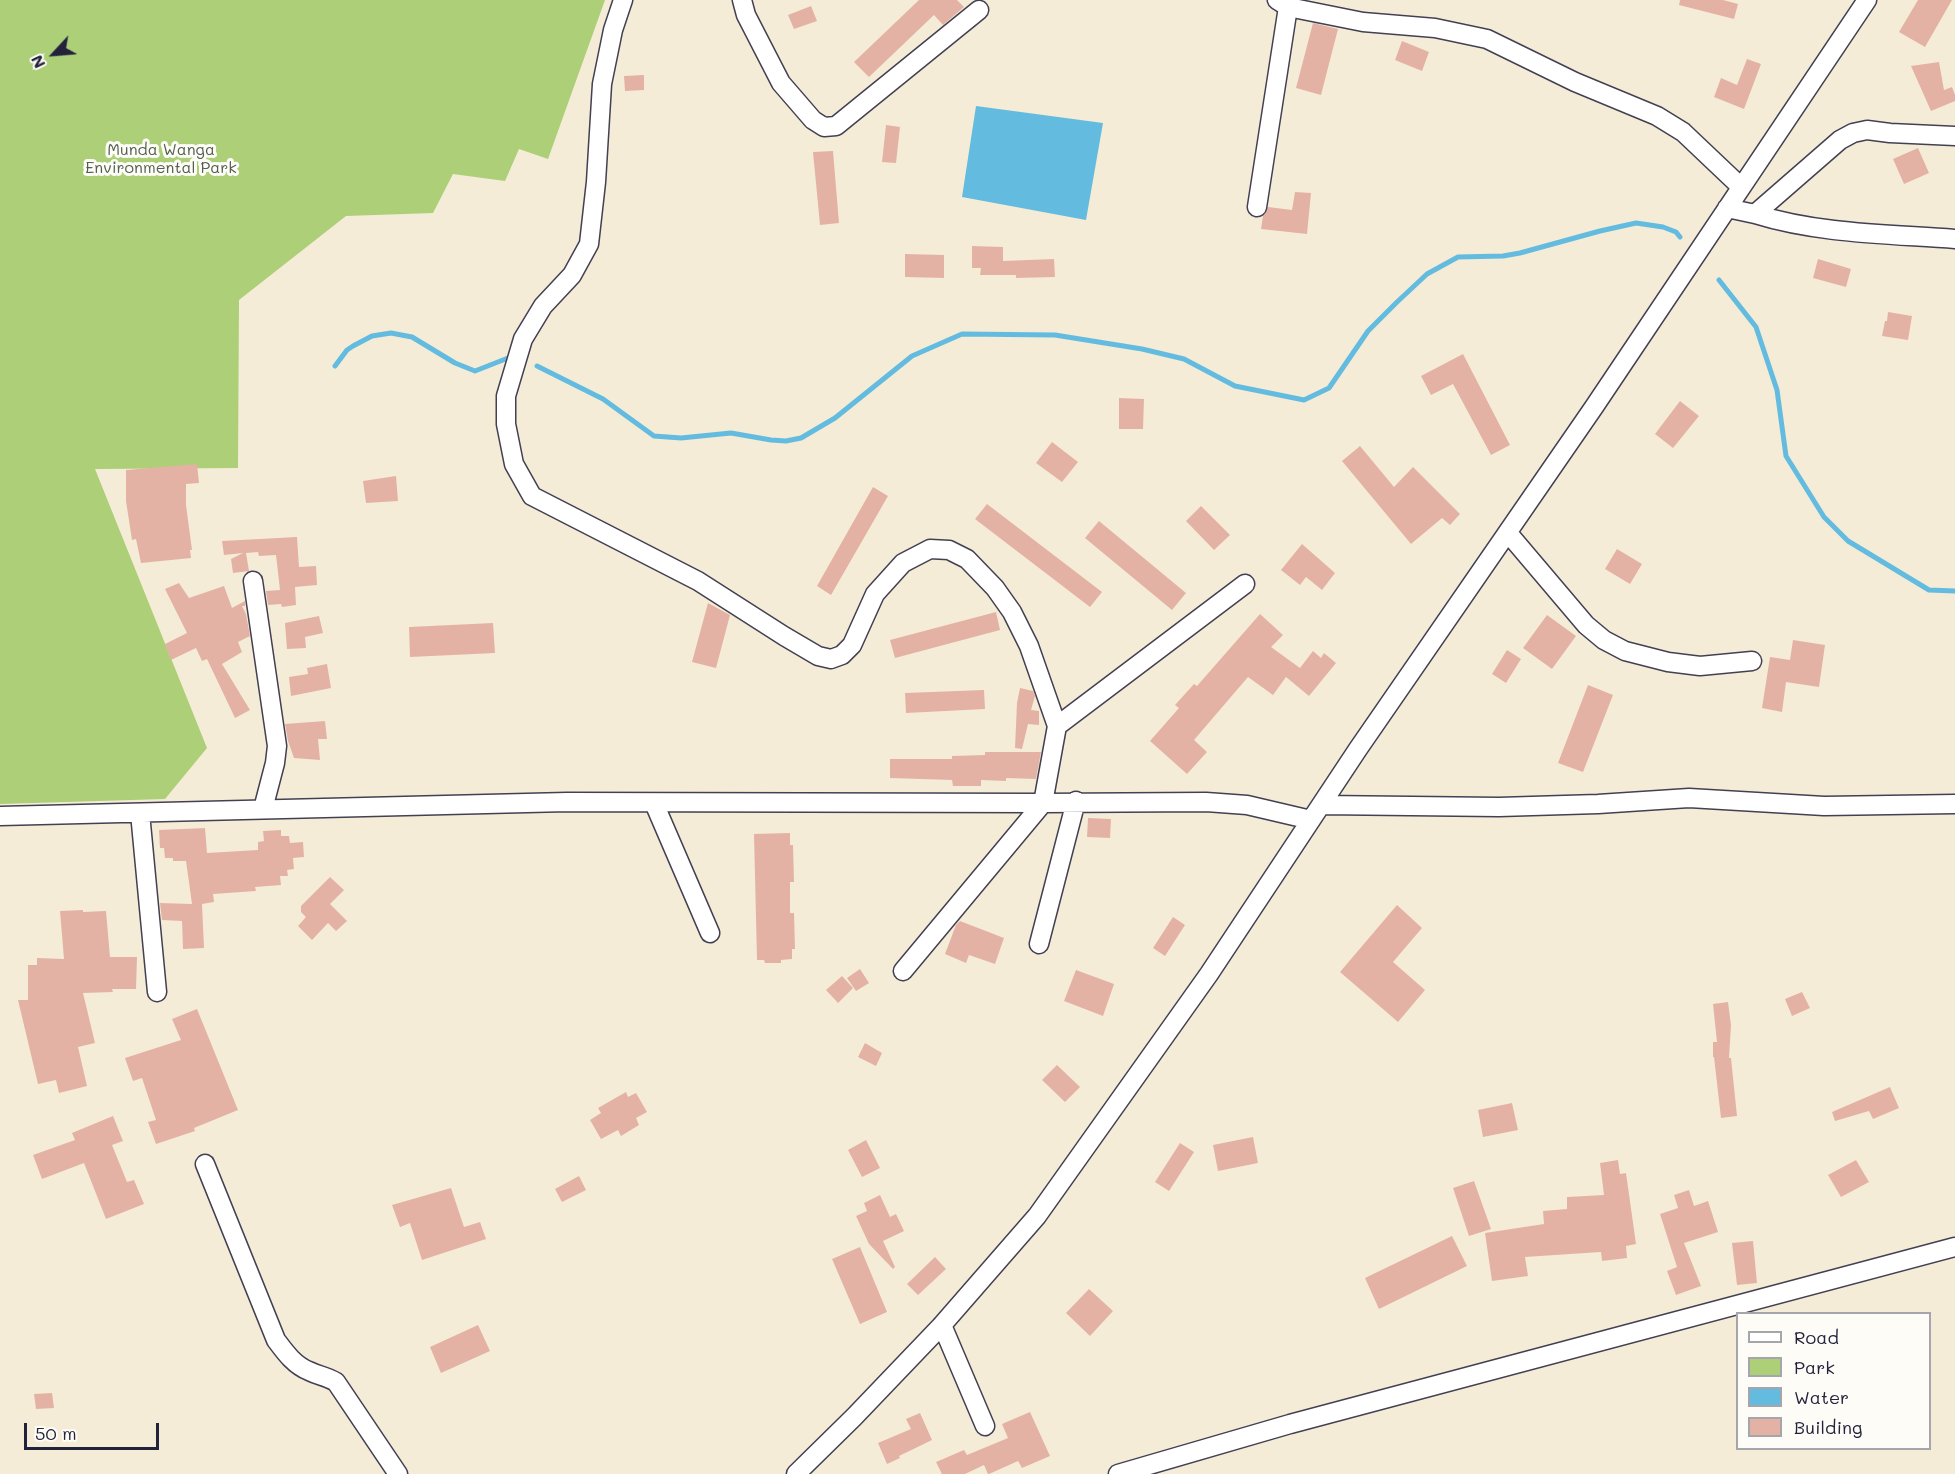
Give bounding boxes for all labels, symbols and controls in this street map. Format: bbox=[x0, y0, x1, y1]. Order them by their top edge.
north arrow bbox=[24, 24, 84, 84]
text: N bbox=[25, 52, 49, 72]
park label: Munda Wanga Environmental Park bbox=[85, 140, 237, 178]
legend bbox=[1736, 1312, 1931, 1450]
text: Road bbox=[1794, 1325, 1839, 1349]
text: Park bbox=[1794, 1355, 1835, 1379]
text: Water bbox=[1794, 1385, 1849, 1409]
scale bar bbox=[27, 1411, 162, 1449]
text: Building bbox=[1794, 1415, 1862, 1439]
text: 50 m bbox=[35, 1421, 77, 1445]

